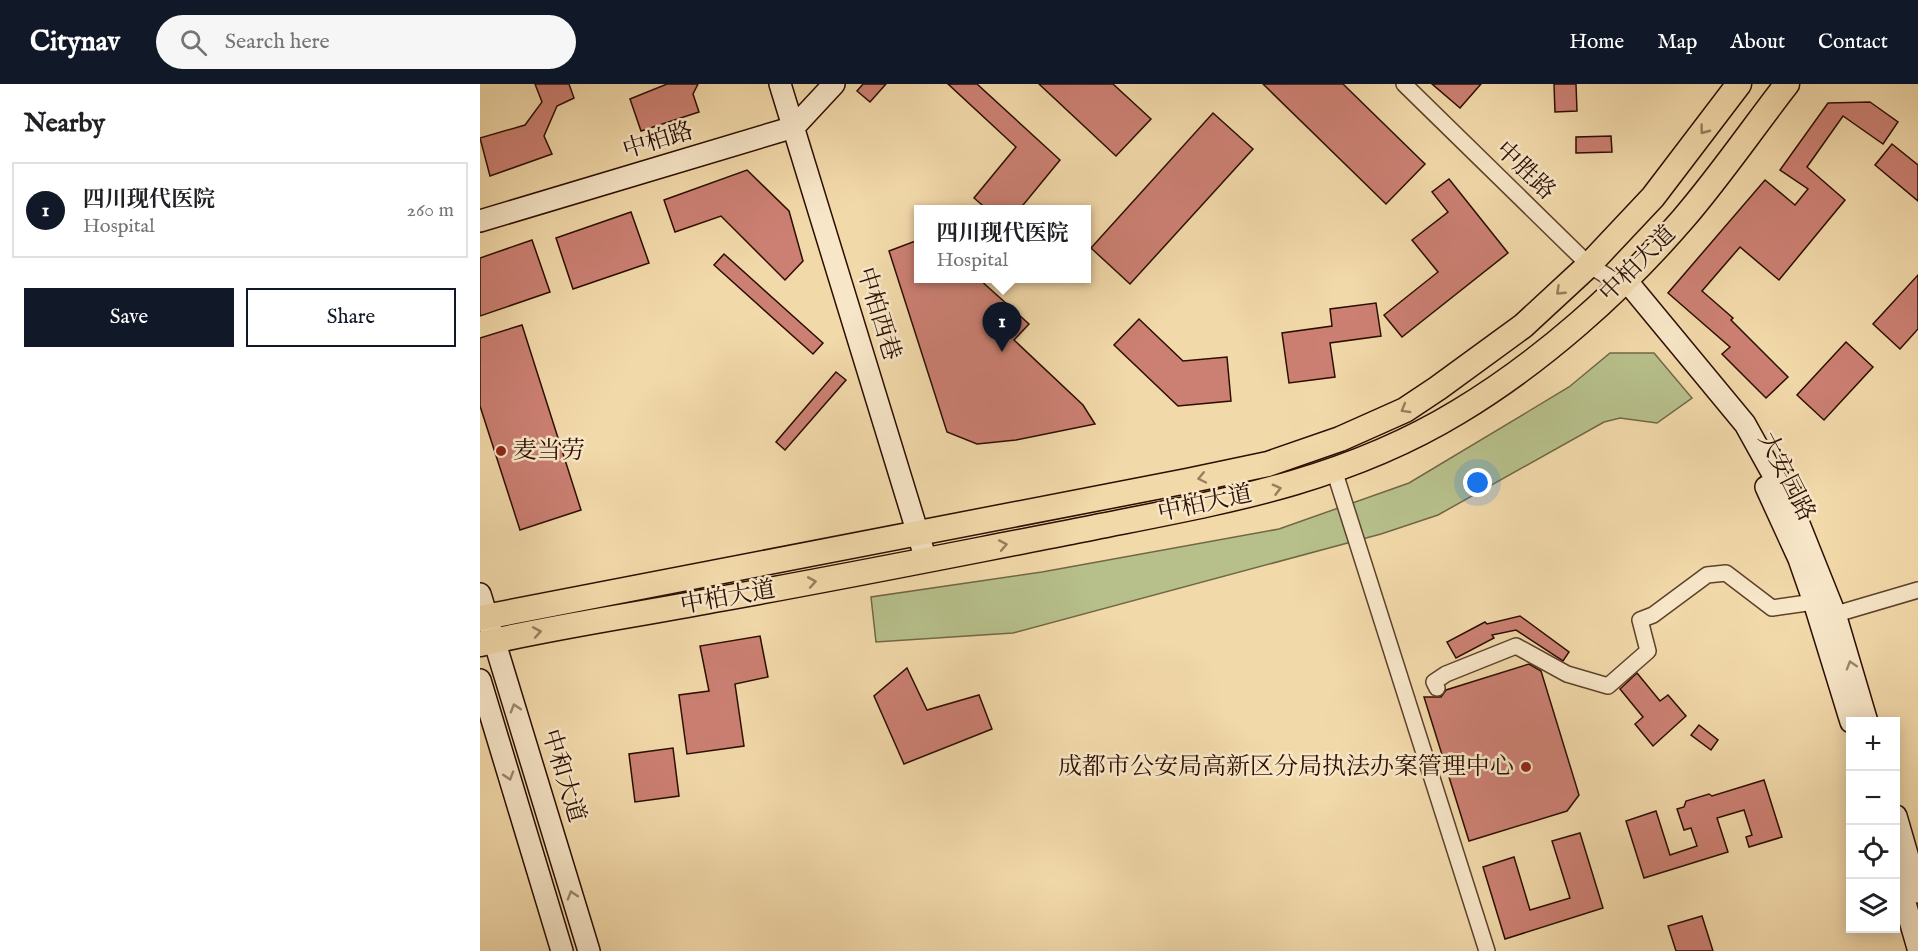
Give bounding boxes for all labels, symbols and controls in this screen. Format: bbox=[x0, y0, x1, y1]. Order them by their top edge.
search box bbox=[156, 15, 576, 69]
text: Citynav bbox=[30, 25, 120, 60]
icon: search bbox=[177, 26, 210, 59]
text: Search here bbox=[225, 28, 330, 56]
text: Home bbox=[1569, 29, 1624, 56]
text: Map bbox=[1657, 29, 1697, 56]
text: About bbox=[1730, 29, 1785, 56]
text: Contact bbox=[1818, 29, 1888, 56]
text: Nearby bbox=[24, 107, 105, 140]
street label: 中柏路 bbox=[619, 116, 697, 166]
one-way arrow bbox=[1700, 124, 1711, 135]
street label: 中胜路 bbox=[1488, 135, 1562, 207]
text: 四川现代医院 bbox=[83, 186, 215, 214]
text: 1 bbox=[42, 198, 49, 223]
text: 260 m bbox=[407, 198, 454, 223]
popup bbox=[914, 205, 1091, 283]
text: Hospital bbox=[83, 214, 155, 239]
street label: 中柏大道 bbox=[1593, 219, 1683, 309]
text: 四川现代医院 bbox=[936, 220, 1069, 248]
text: Hospital bbox=[936, 248, 1008, 273]
street label: 中柏西巷 bbox=[849, 264, 907, 364]
one-way arrow bbox=[1557, 284, 1568, 295]
button: Save bbox=[24, 288, 234, 347]
button: Share bbox=[246, 288, 456, 347]
pin: 1 bbox=[982, 302, 1022, 352]
one-way arrow bbox=[1401, 402, 1411, 413]
street label: 大安园路 bbox=[1750, 427, 1822, 527]
place label: 麦当劳 bbox=[513, 436, 585, 467]
marker: 麦当劳 bbox=[494, 444, 508, 458]
your location bbox=[1463, 468, 1492, 497]
one-way arrow bbox=[1197, 471, 1207, 484]
street label: 中柏大道 bbox=[1155, 479, 1255, 529]
one-way arrow bbox=[1271, 484, 1281, 496]
one-way arrow bbox=[998, 539, 1008, 552]
street label: 中柏大道 bbox=[678, 574, 778, 622]
one-way arrow bbox=[807, 577, 817, 589]
one-way arrow bbox=[533, 627, 542, 639]
one-way arrow bbox=[1846, 660, 1858, 671]
one-way arrow bbox=[510, 703, 522, 714]
map controls bbox=[1846, 717, 1900, 933]
button: + bbox=[1846, 717, 1900, 771]
street label: 中和大道 bbox=[534, 726, 592, 826]
place label: 成都市公安局高新区分局执法办案管理中心 bbox=[1058, 752, 1514, 783]
marker: 成都市公安局高新区分局执法办案管理中心 bbox=[1519, 760, 1533, 774]
one-way arrow bbox=[502, 770, 514, 781]
button: − bbox=[1846, 771, 1900, 825]
button: locate bbox=[1846, 825, 1900, 879]
button: layers bbox=[1846, 879, 1900, 933]
one-way arrow bbox=[567, 890, 579, 901]

